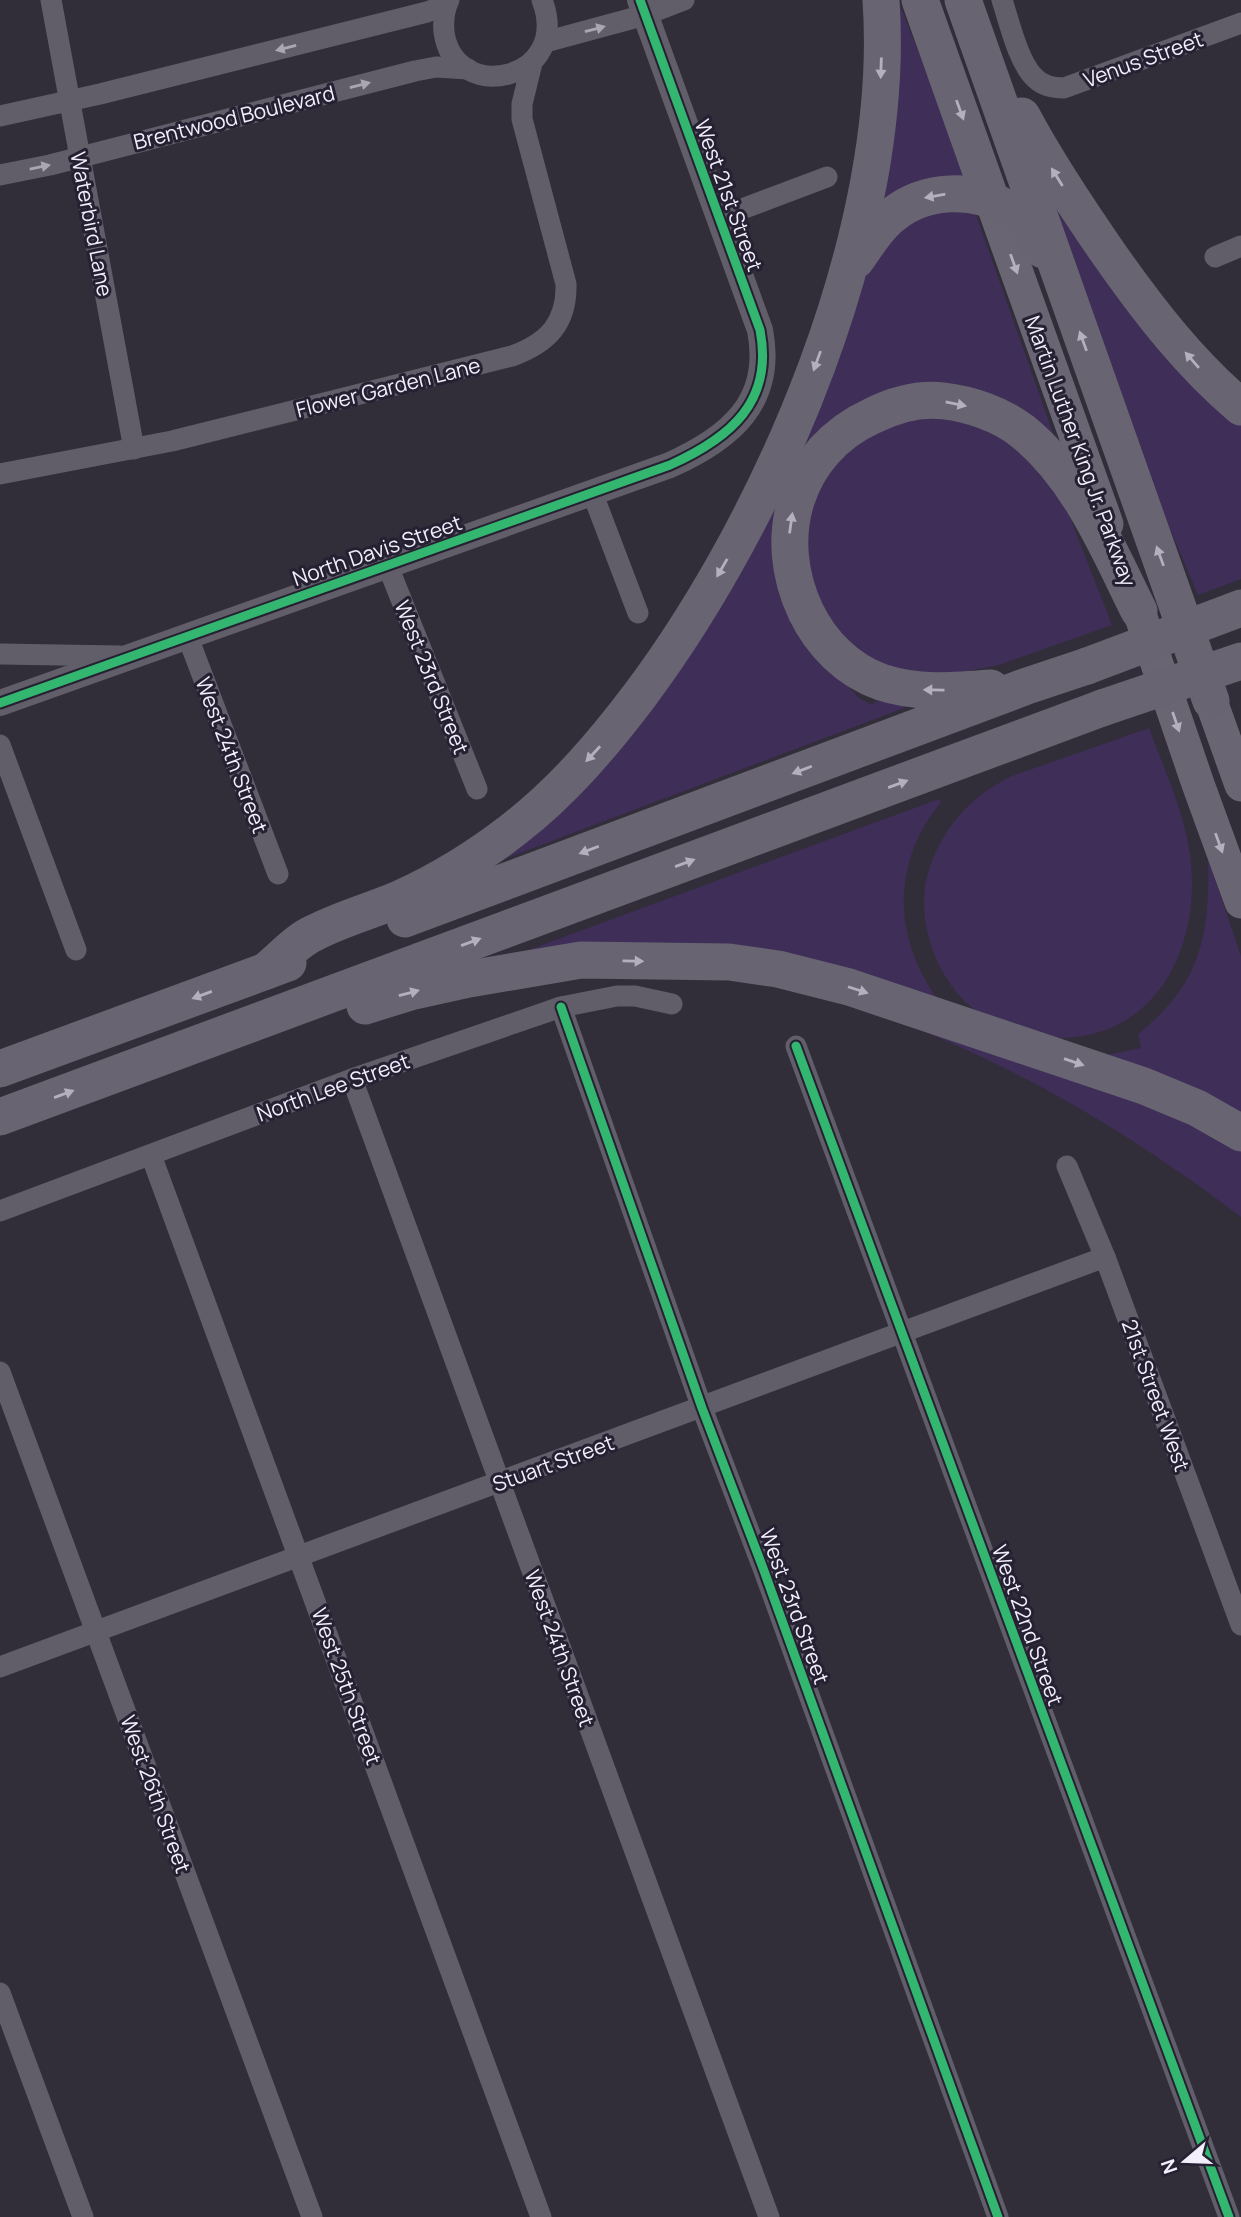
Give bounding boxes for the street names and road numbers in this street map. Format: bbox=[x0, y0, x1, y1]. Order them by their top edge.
street label: Venus Street bbox=[1079, 24, 1207, 94]
street label: Brentwood Boulevard bbox=[131, 78, 337, 156]
street label: West 21st Street bbox=[689, 115, 769, 275]
street label: Waterbird Lane bbox=[64, 149, 120, 299]
street label: Martin Luther King Jr. Parkway bbox=[1019, 312, 1143, 590]
street label: Flower Garden Lane bbox=[293, 351, 483, 423]
street label: North Davis Street bbox=[289, 508, 465, 592]
street label: West 23rd Street bbox=[388, 596, 476, 758]
street label: West 24th Street bbox=[189, 673, 275, 837]
street label: North Lee Street bbox=[253, 1046, 413, 1128]
street label: 21st Street West bbox=[1116, 1315, 1196, 1475]
street label: Stuart Street bbox=[488, 1428, 618, 1498]
street label: West 23rd Street bbox=[754, 1524, 836, 1688]
street label: West 22nd Street bbox=[986, 1541, 1070, 1709]
street label: West 24th Street bbox=[519, 1566, 601, 1730]
street label: West 25th Street bbox=[306, 1604, 388, 1768]
street label: West 26th Street bbox=[114, 1711, 198, 1877]

